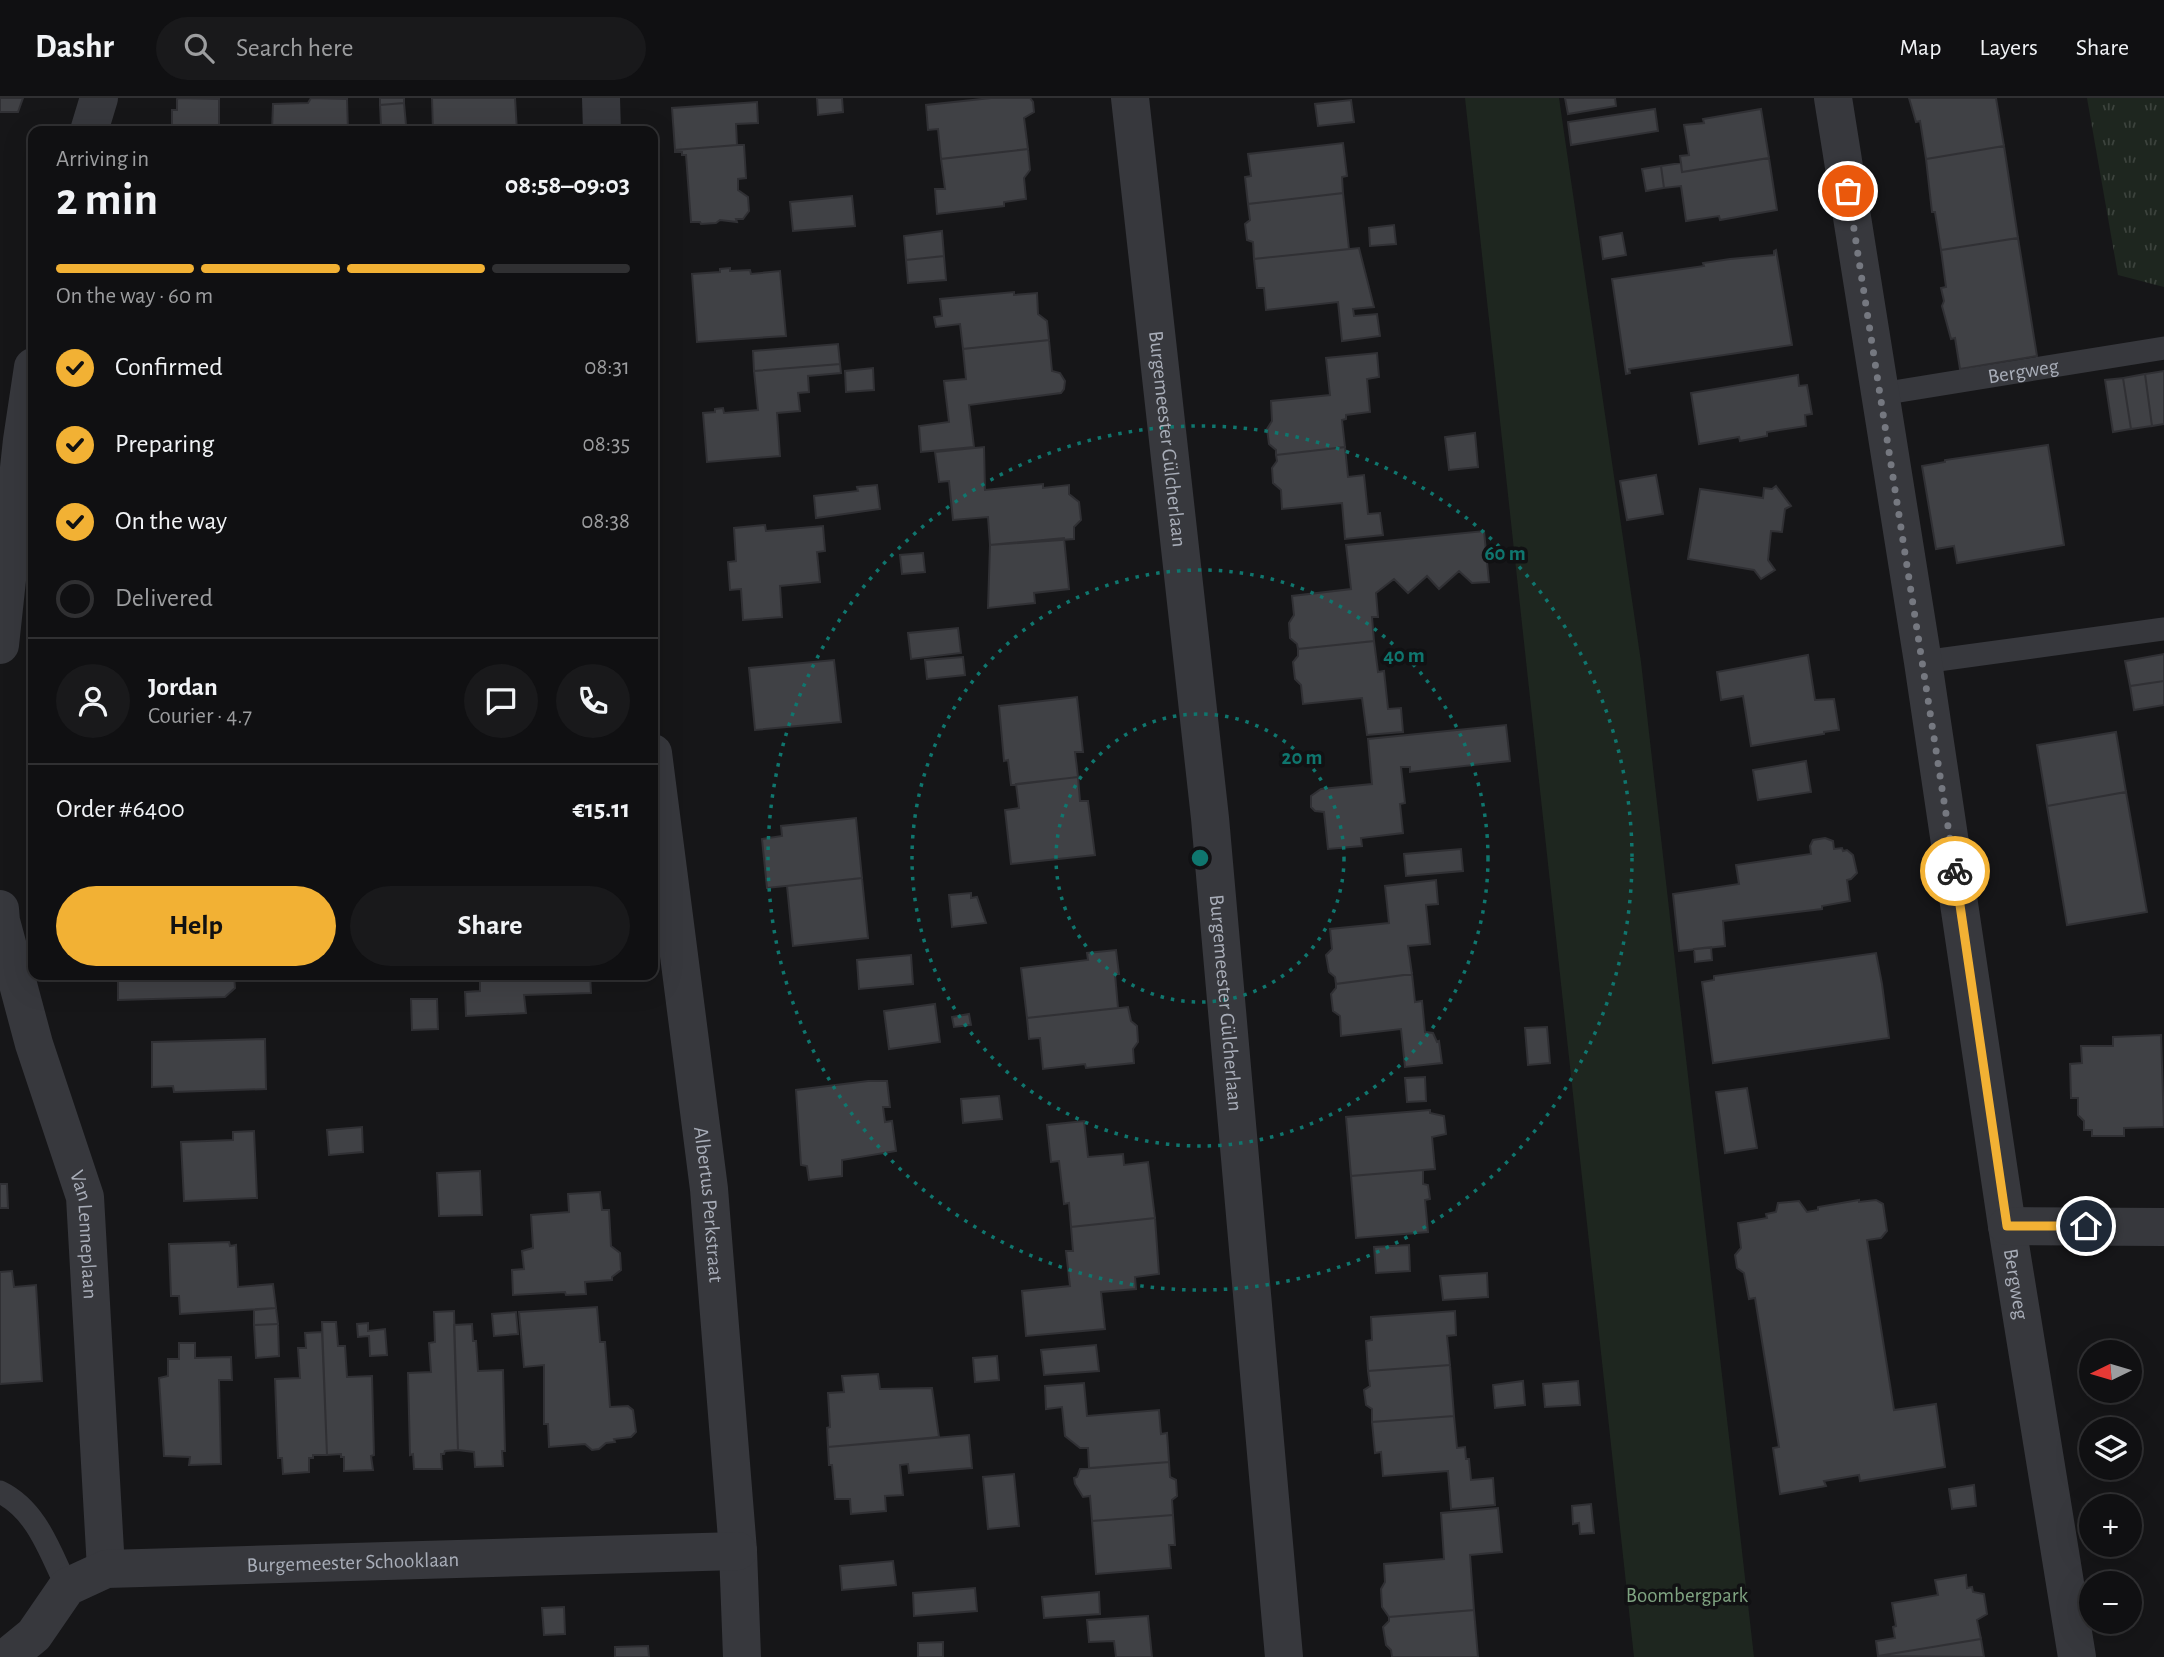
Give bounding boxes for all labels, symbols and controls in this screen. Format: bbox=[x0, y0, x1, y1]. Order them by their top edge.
search box bbox=[156, 17, 646, 80]
icon: search bbox=[180, 29, 218, 67]
text: Dashr bbox=[35, 31, 114, 64]
text: Search here bbox=[236, 35, 353, 61]
text: Map bbox=[1899, 36, 1941, 60]
text: Layers bbox=[1979, 36, 2038, 60]
text: Share bbox=[2076, 36, 2129, 60]
text: Arriving in bbox=[56, 148, 149, 171]
pin bbox=[1818, 161, 1878, 221]
text: 08:58–09:03 bbox=[505, 172, 630, 198]
icon: bag bbox=[1829, 172, 1867, 210]
text: 2 min bbox=[56, 177, 158, 223]
text: On the way · 60 m bbox=[56, 285, 213, 308]
street label: Burgemeester Gülcherlaan bbox=[1145, 330, 1190, 548]
icon: check bbox=[56, 349, 94, 387]
text: Confirmed bbox=[115, 354, 223, 380]
street label: Bergweg bbox=[1986, 355, 2061, 387]
text: 08:31 bbox=[584, 356, 630, 379]
icon: check bbox=[56, 426, 94, 464]
text: Preparing bbox=[115, 431, 214, 457]
text: 08:35 bbox=[583, 433, 630, 456]
icon: check bbox=[56, 503, 94, 541]
text: On the way bbox=[115, 508, 227, 534]
text: 08:38 bbox=[581, 510, 630, 533]
text: 60 m bbox=[1484, 543, 1526, 564]
text: Delivered bbox=[115, 585, 213, 611]
text: 40 m bbox=[1383, 645, 1425, 666]
button: person bbox=[56, 664, 130, 738]
button: chat bbox=[464, 664, 538, 738]
button: phone bbox=[556, 664, 630, 738]
text: Jordan bbox=[148, 674, 218, 700]
text: Courier · 4.7 bbox=[148, 705, 252, 728]
text: 20 m bbox=[1282, 747, 1322, 768]
text: Order #6400 bbox=[56, 796, 185, 822]
text: €15.11 bbox=[573, 796, 630, 822]
courier bbox=[1920, 836, 1990, 906]
centre of rings bbox=[1188, 846, 1212, 870]
icon: bike bbox=[1936, 852, 1974, 890]
button: Help bbox=[56, 886, 336, 966]
button: Share bbox=[350, 886, 630, 966]
street label: Burgemeester Gülcherlaan bbox=[1206, 894, 1246, 1112]
street label: Albertus Perkstraat bbox=[690, 1125, 726, 1284]
street label: Van Lenneplaan bbox=[66, 1168, 101, 1300]
pin bbox=[2056, 1196, 2116, 1256]
icon: home bbox=[2067, 1207, 2105, 1245]
street label: Bergweg bbox=[2000, 1247, 2032, 1322]
north arrow bbox=[2079, 1340, 2142, 1404]
map controls bbox=[2079, 1340, 2142, 1634]
button: layers bbox=[2079, 1417, 2142, 1480]
button: + bbox=[2079, 1494, 2142, 1557]
street label: Burgemeester Schooklaan bbox=[246, 1549, 460, 1576]
button: − bbox=[2079, 1571, 2142, 1634]
park label: Boombergpark bbox=[1626, 1585, 1749, 1606]

